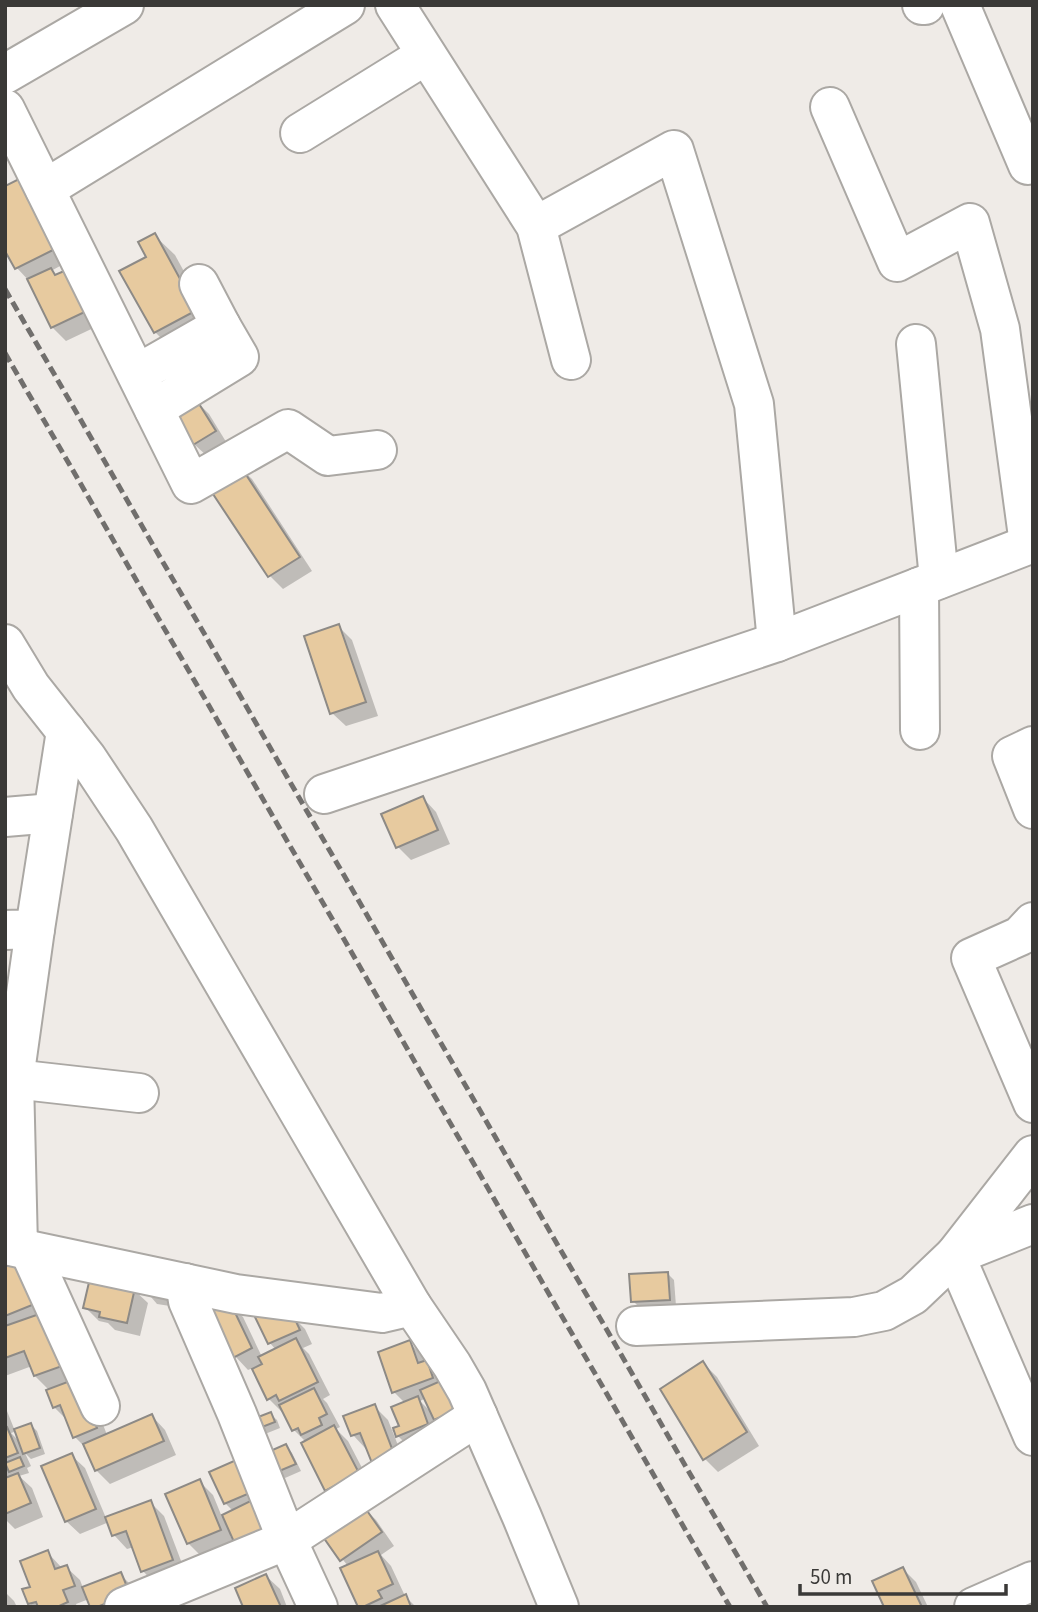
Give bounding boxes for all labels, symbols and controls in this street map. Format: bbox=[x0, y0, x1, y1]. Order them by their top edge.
scale bar bbox=[800, 1552, 1006, 1596]
text: 50 m bbox=[810, 1562, 852, 1592]

